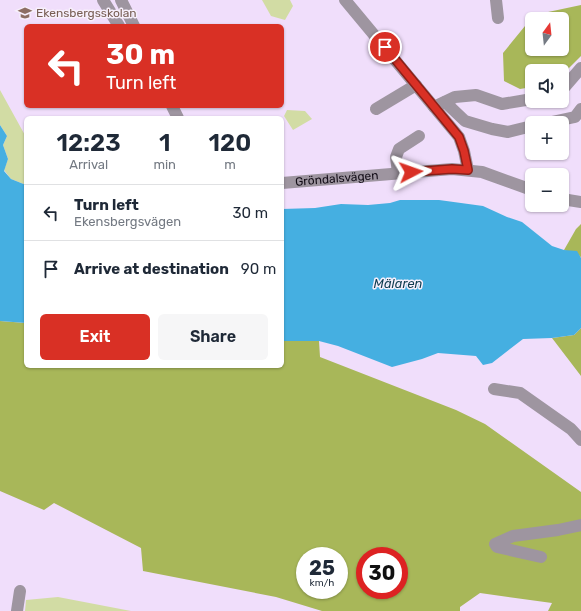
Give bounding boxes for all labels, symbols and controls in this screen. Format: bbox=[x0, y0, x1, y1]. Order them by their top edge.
school or university icon: Ekensbergsskolan bbox=[17, 5, 33, 21]
place label: Ekensbergsskolan bbox=[36, 6, 137, 20]
north arrow bbox=[525, 12, 569, 56]
map controls bbox=[525, 12, 569, 212]
pin bbox=[368, 30, 402, 64]
icon: arrive bbox=[374, 36, 396, 58]
text: 30 m bbox=[106, 38, 175, 71]
icon: left bbox=[40, 40, 92, 92]
button: sound bbox=[525, 64, 569, 108]
text: Turn left bbox=[106, 72, 176, 94]
button: + bbox=[525, 116, 569, 160]
text: 12:23 bbox=[57, 129, 121, 157]
text: 1 bbox=[159, 129, 170, 157]
text: 120 bbox=[209, 129, 251, 157]
position arrow bbox=[390, 151, 432, 193]
text: Arrival bbox=[69, 157, 108, 172]
text: min bbox=[153, 157, 176, 172]
text: m bbox=[224, 157, 236, 172]
street label: Gröndalsvägen bbox=[295, 168, 379, 189]
button: − bbox=[525, 168, 569, 212]
text: Turn left bbox=[74, 196, 139, 214]
icon: left bbox=[40, 202, 62, 224]
text: 30 m bbox=[232, 204, 268, 222]
text: Ekensbergsvägen bbox=[74, 214, 181, 229]
icon: arrive bbox=[40, 258, 62, 280]
text: Arrive at destination bbox=[74, 260, 229, 278]
text: 90 m bbox=[241, 260, 276, 278]
water label: Mälaren bbox=[374, 276, 423, 291]
button: Exit bbox=[40, 314, 150, 360]
button: Share bbox=[158, 314, 268, 360]
speed limit sign: 30 bbox=[356, 547, 408, 599]
text: 25 bbox=[309, 556, 335, 580]
text: km/h bbox=[310, 577, 334, 589]

